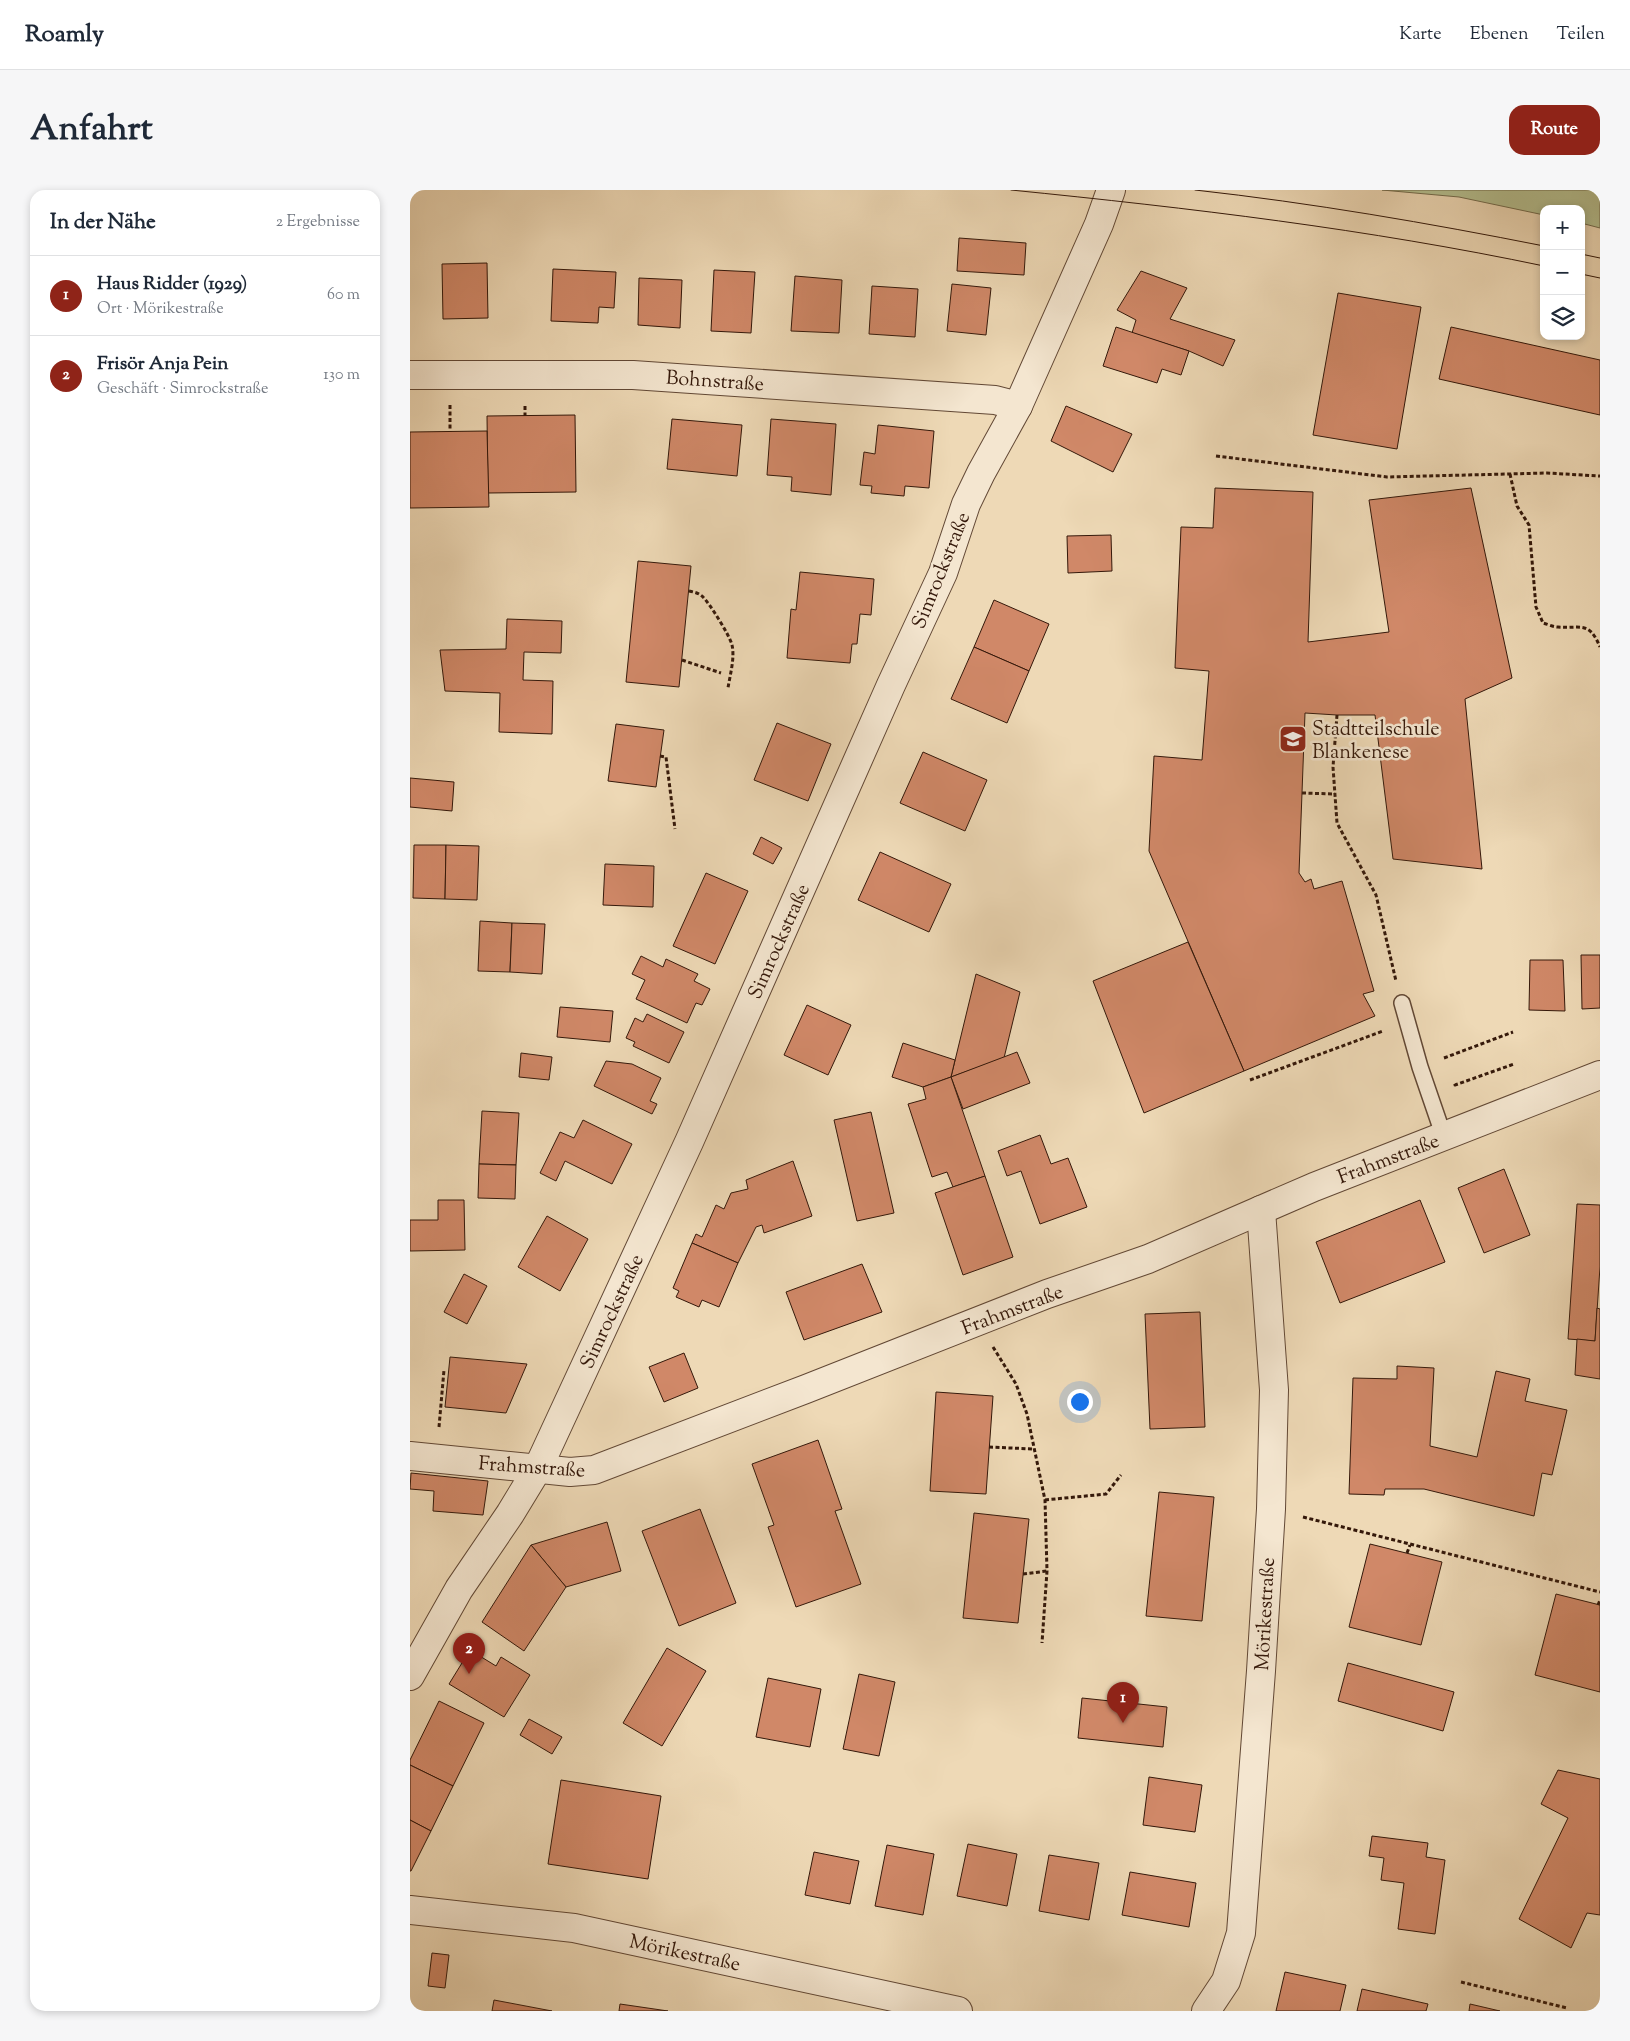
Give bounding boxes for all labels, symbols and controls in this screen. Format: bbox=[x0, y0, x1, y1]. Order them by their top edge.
text: Roamly bbox=[25, 18, 104, 52]
text: Karte bbox=[1399, 22, 1442, 48]
text: Ebenen bbox=[1470, 22, 1529, 48]
text: Teilen bbox=[1557, 22, 1605, 48]
text: Anfahrt bbox=[30, 105, 153, 156]
button: Route bbox=[1509, 105, 1600, 155]
map controls bbox=[1540, 205, 1585, 340]
button: + bbox=[1540, 205, 1585, 250]
text: In der Nähe bbox=[50, 208, 156, 238]
text: 2 Ergebnisse bbox=[276, 211, 360, 234]
button: − bbox=[1540, 250, 1585, 295]
text: Haus Ridder (1929) bbox=[97, 271, 247, 298]
text: 1 bbox=[63, 284, 69, 307]
text: 60 m bbox=[327, 284, 360, 307]
button: layers bbox=[1540, 295, 1585, 340]
text: Ort · Mörikestraße bbox=[97, 298, 224, 321]
text: Frisör Anja Pein bbox=[97, 351, 229, 378]
text: 2 bbox=[62, 364, 70, 387]
text: 130 m bbox=[323, 364, 360, 387]
street label: Bohnstraße bbox=[665, 365, 765, 400]
text: Geschäft · Simrockstraße bbox=[97, 378, 268, 401]
street label: Simrockstraße bbox=[906, 508, 979, 634]
place label: Stadtteilschule Blankenese bbox=[1312, 716, 1440, 768]
school or university icon: Stadtteilschule Blankenese bbox=[1278, 724, 1308, 754]
street label: Simrockstraße bbox=[742, 880, 819, 1004]
street label: Frahmstraße bbox=[1334, 1128, 1444, 1193]
street label: Simrockstraße bbox=[574, 1250, 653, 1374]
street label: Frahmstraße bbox=[958, 1279, 1068, 1344]
your location bbox=[1067, 1389, 1093, 1415]
street label: Frahmstraße bbox=[477, 1450, 586, 1487]
street label: Mörikestraße bbox=[1249, 1557, 1284, 1671]
pin: 2 bbox=[453, 1633, 485, 1674]
pin: 1 bbox=[1107, 1682, 1139, 1723]
street label: Mörikestraße bbox=[626, 1928, 743, 1980]

